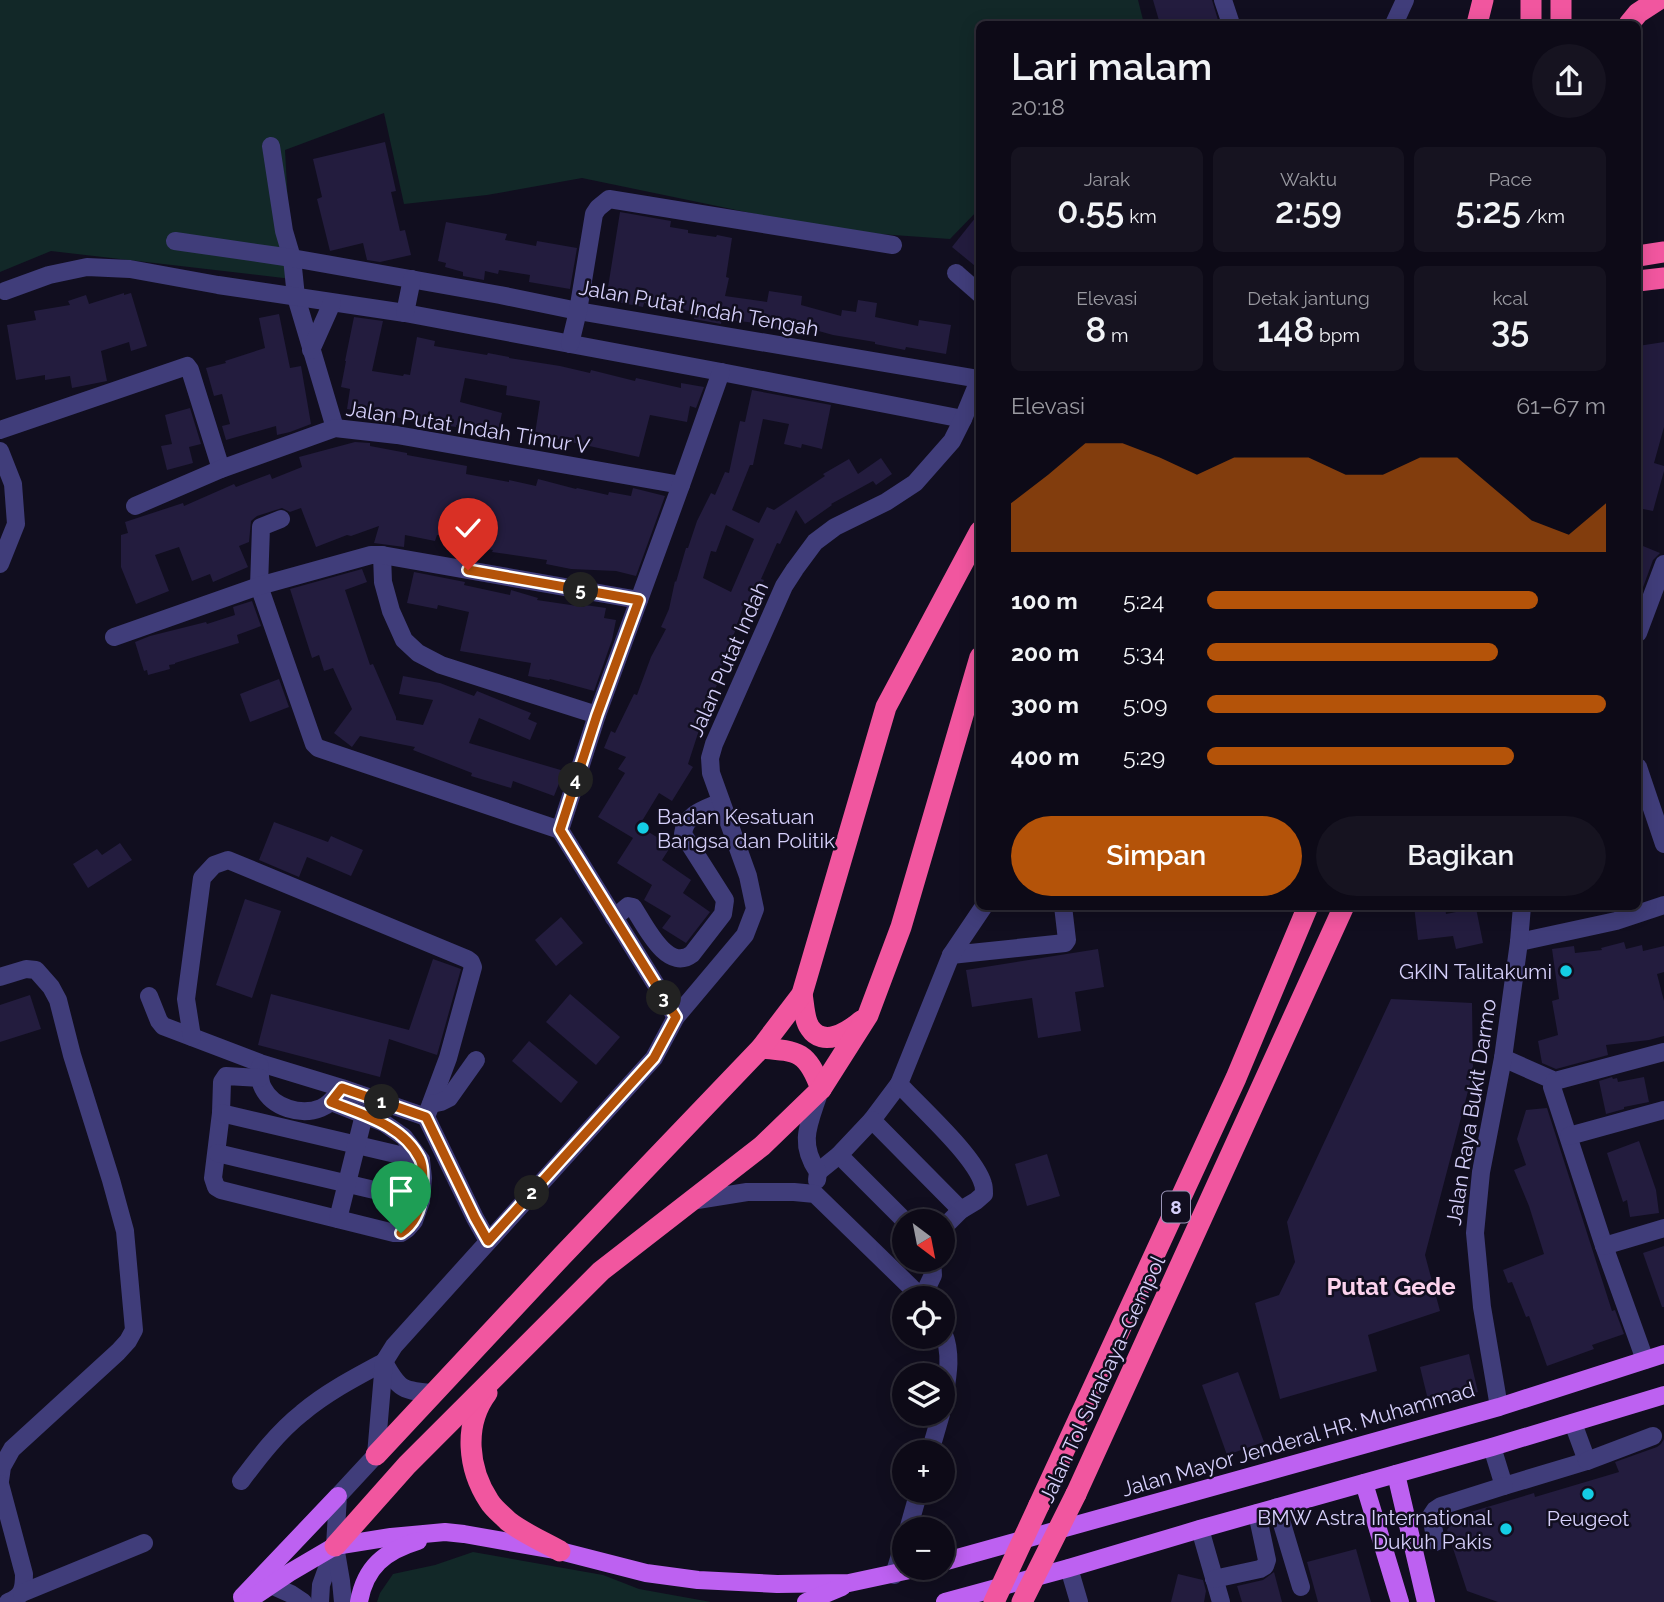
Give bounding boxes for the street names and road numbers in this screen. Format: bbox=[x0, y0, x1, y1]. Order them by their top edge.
street label: Jalan Putat Indah Tengah bbox=[577, 275, 821, 341]
street label: Jalan Putat Indah Timur V bbox=[344, 395, 592, 459]
street label: Jalan Putat Indah bbox=[683, 578, 773, 740]
street label: Jalan Raya Bukit Darmo bbox=[1441, 997, 1501, 1227]
road number: 8 bbox=[1162, 1191, 1190, 1222]
street label: Jalan Tol Surabaya–Gempol bbox=[1034, 1251, 1170, 1506]
street label: Jalan Mayor Jenderal HR. Muhammad bbox=[1119, 1377, 1477, 1501]

